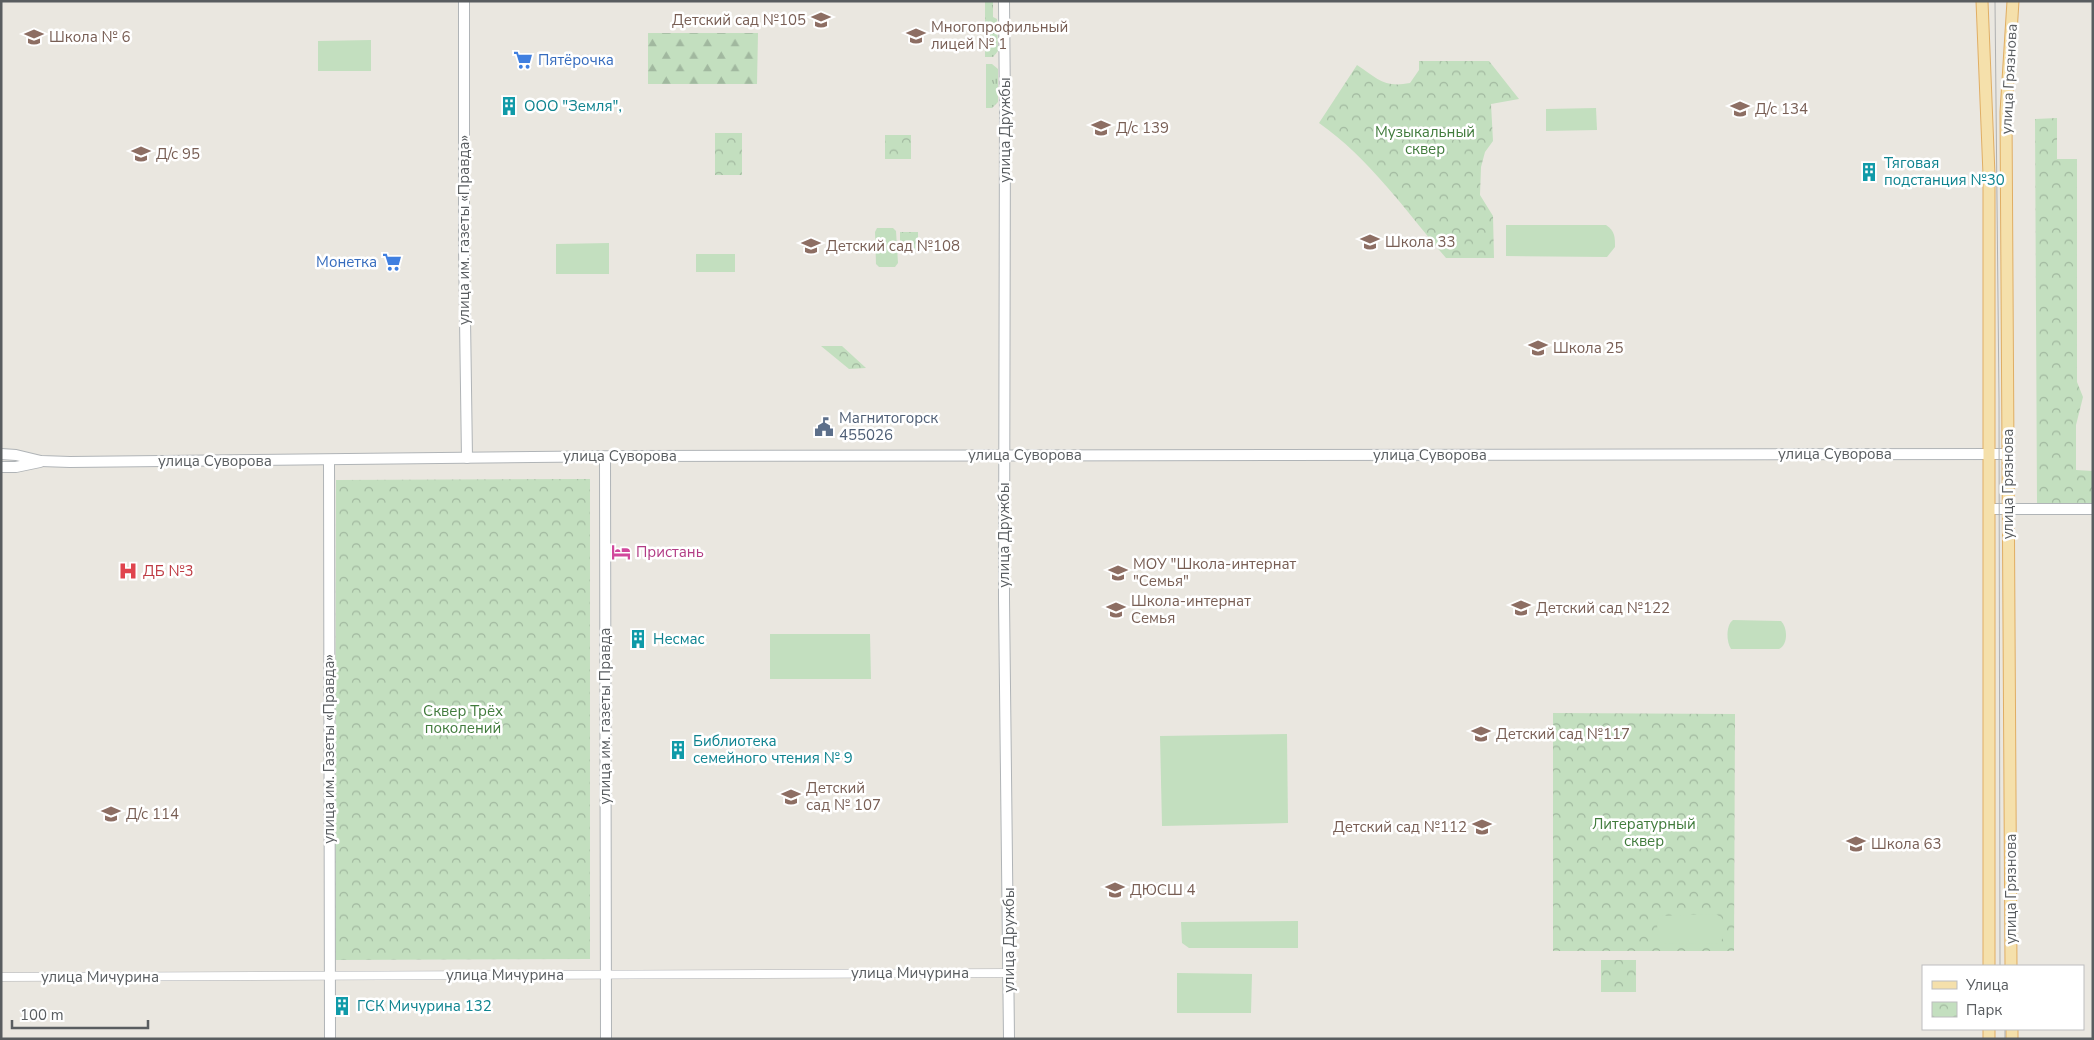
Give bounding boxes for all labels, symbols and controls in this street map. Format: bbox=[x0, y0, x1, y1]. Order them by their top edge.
school or university icon: Детский сад №105 bbox=[810, 9, 832, 31]
place label: Детский сад №105 bbox=[672, 10, 806, 30]
place label: Многопрофильный лицей № 1 bbox=[931, 17, 1068, 54]
street label: улица Грязнова bbox=[1996, 23, 2022, 135]
school or university icon: Многопрофильный лицей № 1 bbox=[905, 25, 927, 47]
school or university icon: Школа № 6 bbox=[23, 26, 45, 48]
place label: Школа № 6 bbox=[49, 27, 131, 47]
supermarket icon: Пятёрочка bbox=[512, 49, 534, 71]
place label: Пятёрочка bbox=[538, 50, 614, 70]
street label: улица Дружбы bbox=[995, 77, 1015, 183]
building icon: ООО "Земля", bbox=[498, 95, 520, 117]
place label: ООО "Земля", bbox=[524, 96, 622, 116]
school or university icon: Д/с 134 bbox=[1729, 98, 1751, 120]
place label: Д/с 134 bbox=[1755, 99, 1808, 119]
school or university icon: Д/с 139 bbox=[1090, 117, 1112, 139]
place label: Д/с 139 bbox=[1116, 118, 1169, 138]
park label: Музыкальный сквер bbox=[1375, 122, 1475, 159]
street label: улица им. газеты «Правда» bbox=[454, 135, 474, 325]
school or university icon: Д/с 95 bbox=[130, 143, 152, 165]
place label: Д/с 95 bbox=[156, 144, 200, 164]
place label: Тяговая подстанция №30 bbox=[1884, 153, 2005, 190]
building icon: Тяговая подстанция №30 bbox=[1858, 161, 1880, 183]
school or university icon: Школа 33 bbox=[1359, 231, 1381, 253]
place label: Школа 33 bbox=[1385, 232, 1456, 252]
school or university icon: Детский сад №108 bbox=[800, 235, 822, 257]
place label: Детский сад №108 bbox=[826, 236, 960, 256]
supermarket icon: Монетка bbox=[381, 251, 403, 273]
place label: Монетка bbox=[316, 252, 377, 272]
school or university icon: Школа 25 bbox=[1527, 337, 1549, 359]
place label: Школа 25 bbox=[1553, 338, 1624, 358]
place label: Магнитогорск 455026 bbox=[839, 408, 938, 445]
public building icon: Магнитогорск 455026 bbox=[813, 416, 835, 438]
street label: улица Грязнова bbox=[1998, 429, 2018, 539]
street label: улица Суворова bbox=[1778, 444, 1892, 464]
street label: улица Суворова bbox=[968, 445, 1082, 465]
street label: улица Суворова bbox=[1373, 445, 1487, 465]
street label: улица Суворова bbox=[563, 446, 677, 466]
street label: улица Суворова bbox=[158, 451, 272, 471]
street label: улица Дружбы bbox=[994, 482, 1014, 588]
hotel icon: Пристань bbox=[610, 541, 632, 563]
place label: Пристань bbox=[636, 542, 704, 562]
place label: МОУ "Школа-интернат "Семья" bbox=[1133, 554, 1297, 591]
hospital icon: ДБ №3 bbox=[117, 560, 139, 582]
place label: ДБ №3 bbox=[143, 561, 194, 581]
school or university icon: МОУ "Школа-интернат "Семья" bbox=[1107, 562, 1129, 584]
place label: Школа-интернат Семья bbox=[1131, 591, 1251, 628]
school or university icon: Детский сад №122 bbox=[1510, 597, 1532, 619]
place label: Детский сад №122 bbox=[1536, 598, 1670, 618]
school or university icon: Школа-интернат Семья bbox=[1105, 599, 1127, 621]
street label: улица им. газеты Правда bbox=[595, 628, 615, 804]
building icon: Несмас bbox=[627, 628, 649, 650]
place label: Несмас bbox=[653, 629, 705, 649]
street label: улица им. Газеты «Правда» bbox=[319, 654, 339, 844]
park label: Сквер Трёх поколений bbox=[423, 701, 503, 738]
school or university icon: Детский сад №117 bbox=[1470, 723, 1492, 745]
place label: Детский сад №117 bbox=[1496, 724, 1630, 744]
place label: Библиотека семейного чтения № 9 bbox=[693, 731, 853, 768]
building icon: Библиотека семейного чтения № 9 bbox=[667, 739, 689, 761]
place label: Детский сад № 107 bbox=[806, 778, 881, 815]
school or university icon: Детский сад № 107 bbox=[780, 786, 802, 808]
school or university icon: Д/с 114 bbox=[100, 803, 122, 825]
place label: Д/с 114 bbox=[126, 804, 179, 824]
park label: Литературный сквер bbox=[1592, 814, 1696, 851]
school or university icon: Детский сад №112 bbox=[1471, 816, 1493, 838]
place label: Детский сад №112 bbox=[1333, 817, 1467, 837]
school or university icon: Школа 63 bbox=[1845, 833, 1867, 855]
place label: Школа 63 bbox=[1871, 834, 1942, 854]
street label: улица Грязнова bbox=[2001, 834, 2021, 944]
school or university icon: ДЮСШ 4 bbox=[1104, 879, 1126, 901]
place label: ДЮСШ 4 bbox=[1130, 880, 1196, 900]
street label: улица Дружбы bbox=[999, 887, 1019, 993]
street label: улица Мичурина bbox=[851, 963, 969, 983]
street label: улица Мичурина bbox=[446, 965, 564, 985]
legend bbox=[1922, 965, 2084, 1030]
street label: улица Мичурина bbox=[41, 967, 159, 987]
text: Улица bbox=[1965, 975, 2009, 995]
building icon: ГСК Мичурина 132 bbox=[331, 995, 353, 1017]
place label: ГСК Мичурина 132 bbox=[357, 996, 492, 1016]
scale bar bbox=[12, 998, 149, 1030]
text: Парк bbox=[1966, 1000, 2002, 1020]
text: 100 m bbox=[20, 1005, 64, 1025]

